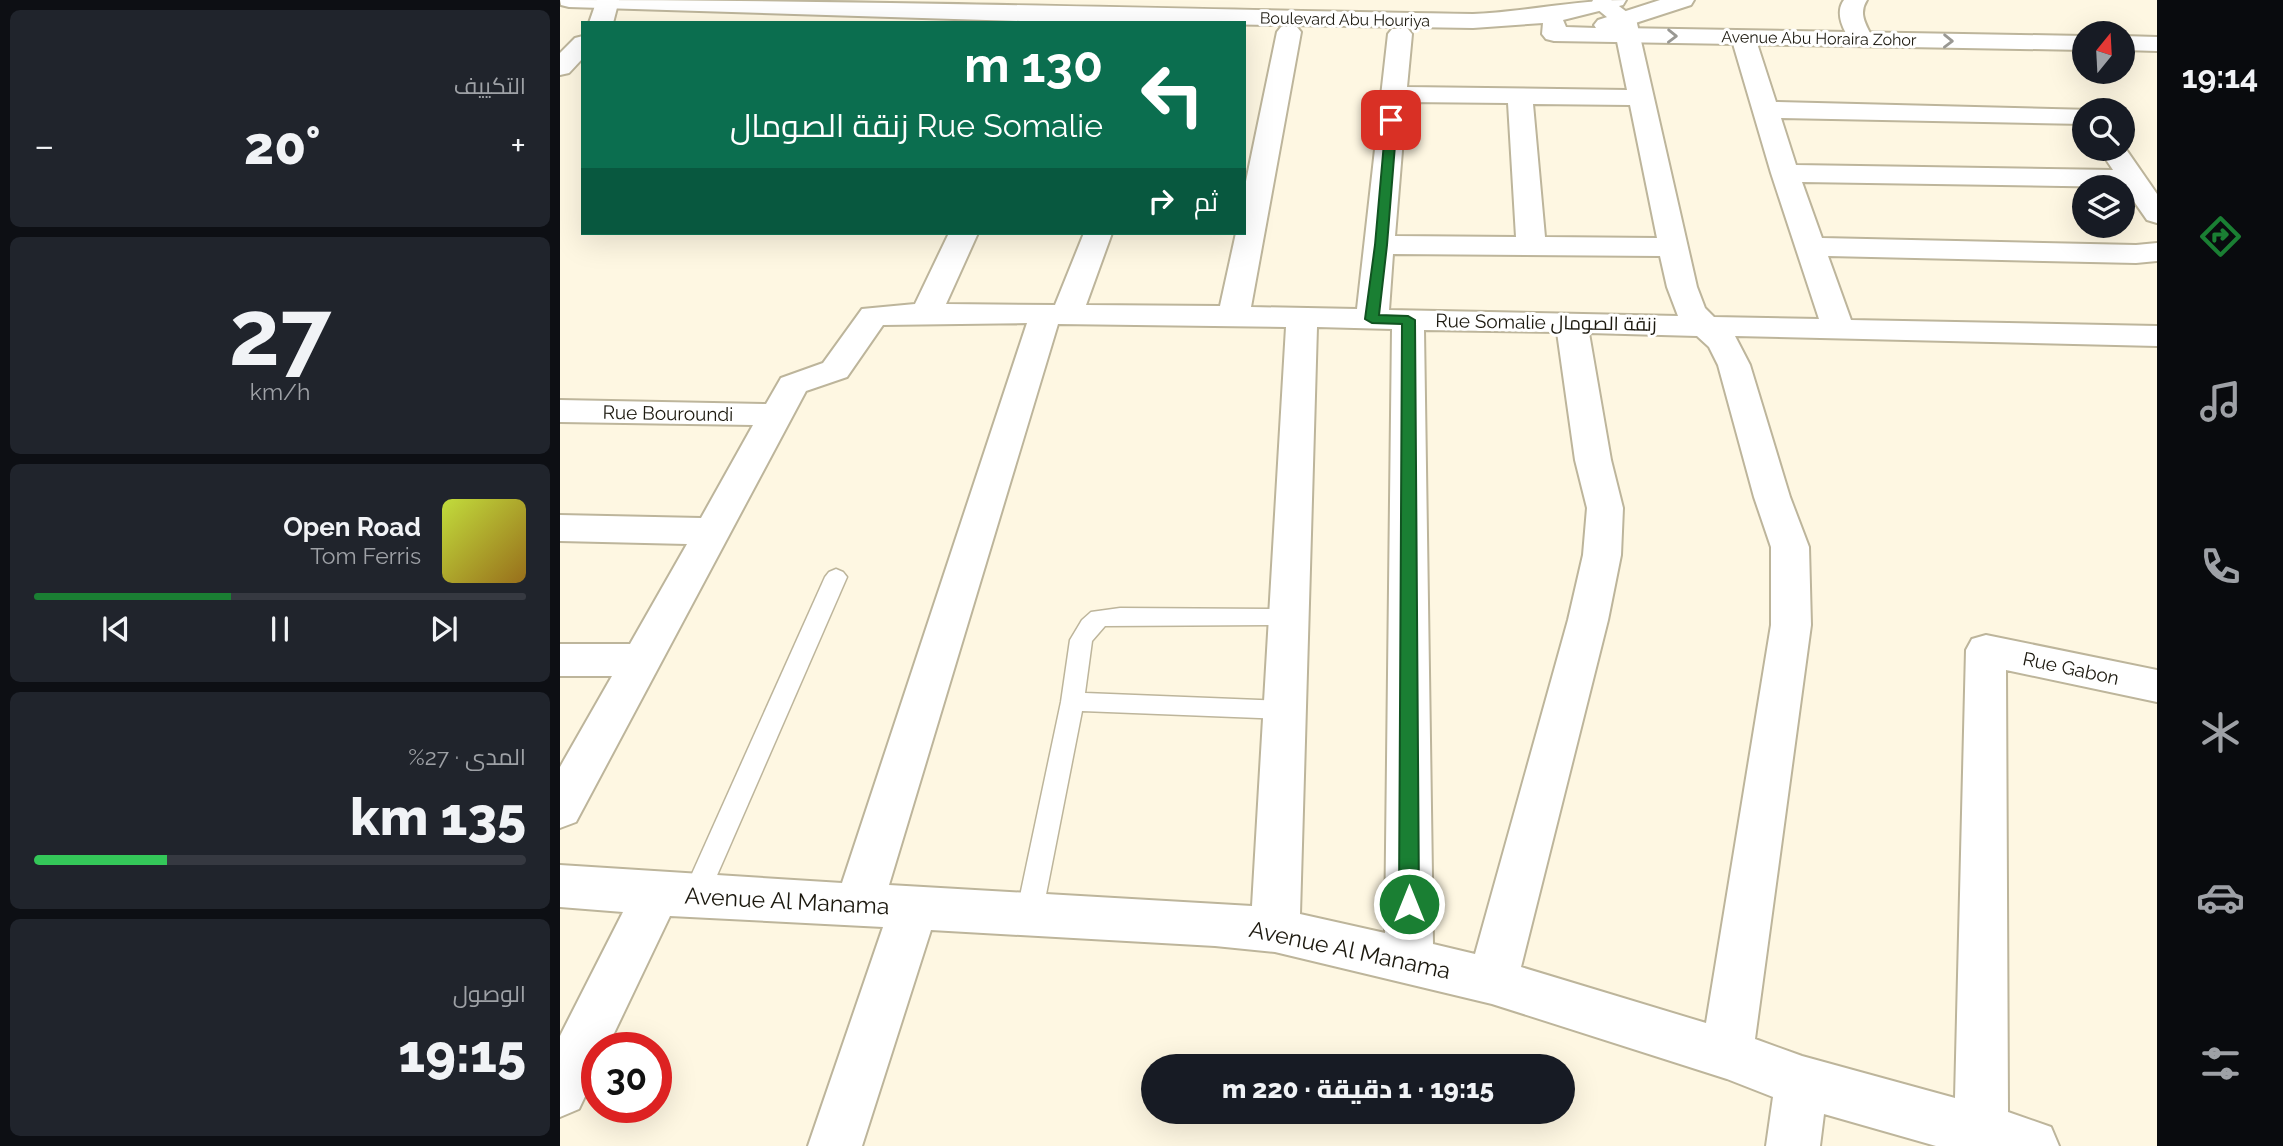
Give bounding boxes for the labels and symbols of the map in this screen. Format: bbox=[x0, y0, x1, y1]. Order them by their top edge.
street label: Boulevard Abu Houriya bbox=[1260, 9, 1430, 30]
north arrow bbox=[2072, 21, 2135, 84]
street label: Avenue Abu Horaira Zohor bbox=[1721, 27, 1917, 50]
one-way arrow bbox=[1667, 28, 1677, 44]
one-way arrow bbox=[1943, 33, 1954, 48]
pin bbox=[1361, 90, 1421, 150]
street label: Rue Somalie زنقة الصومال bbox=[1435, 309, 1657, 336]
street label: Rue Bouroundi bbox=[602, 401, 734, 425]
street label: Rue Gabon bbox=[2021, 647, 2121, 689]
position arrow bbox=[1372, 867, 1446, 941]
street label: Avenue Al Manama bbox=[684, 882, 890, 919]
street label: Avenue Al Manama bbox=[1247, 915, 1453, 984]
speed limit sign: 30 bbox=[581, 1032, 672, 1123]

